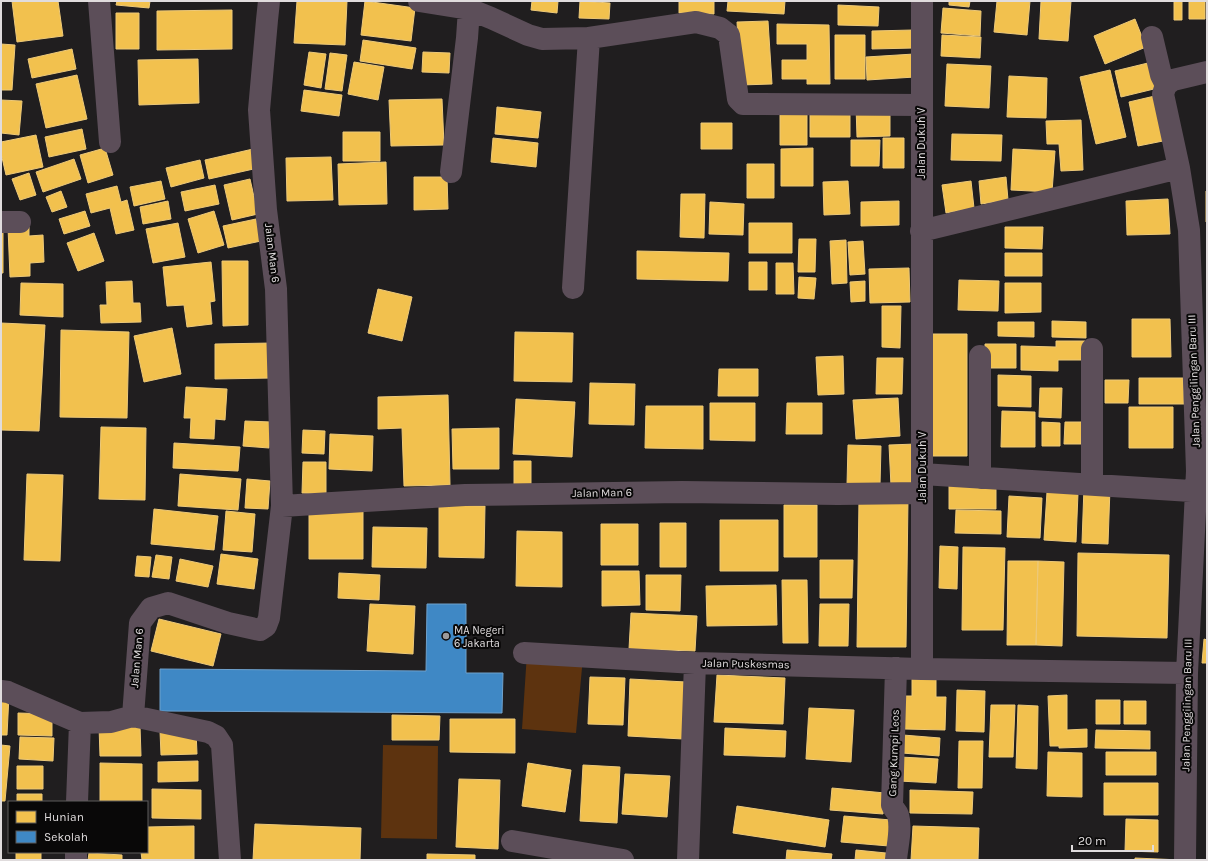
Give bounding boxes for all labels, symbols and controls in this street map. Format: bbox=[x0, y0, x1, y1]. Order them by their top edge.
street label: Jalan Dukuh V bbox=[915, 107, 928, 179]
street label: Jalan Man 6 bbox=[262, 223, 282, 283]
street label: Jalan Penggilingan Baru III bbox=[1185, 314, 1203, 448]
street label: Jalan Dukuh V bbox=[916, 431, 929, 503]
street label: Jalan Man 6 bbox=[572, 486, 632, 500]
place label: MA Negeri 6 Jakarta bbox=[454, 624, 505, 650]
street label: Jalan Man 6 bbox=[128, 628, 146, 688]
marker: MA Negeri 6 Jakarta bbox=[441, 631, 451, 641]
street label: Jalan Penggilingan Baru III bbox=[1179, 638, 1195, 772]
street label: Jalan Puskesmas bbox=[702, 657, 790, 671]
street label: Gang Kumpi Leos bbox=[886, 709, 902, 797]
legend bbox=[8, 801, 148, 853]
text: Hunian bbox=[44, 810, 84, 824]
scale bar bbox=[1072, 827, 1153, 853]
text: Sekolah bbox=[44, 830, 88, 844]
text: 20 m bbox=[1078, 834, 1106, 848]

